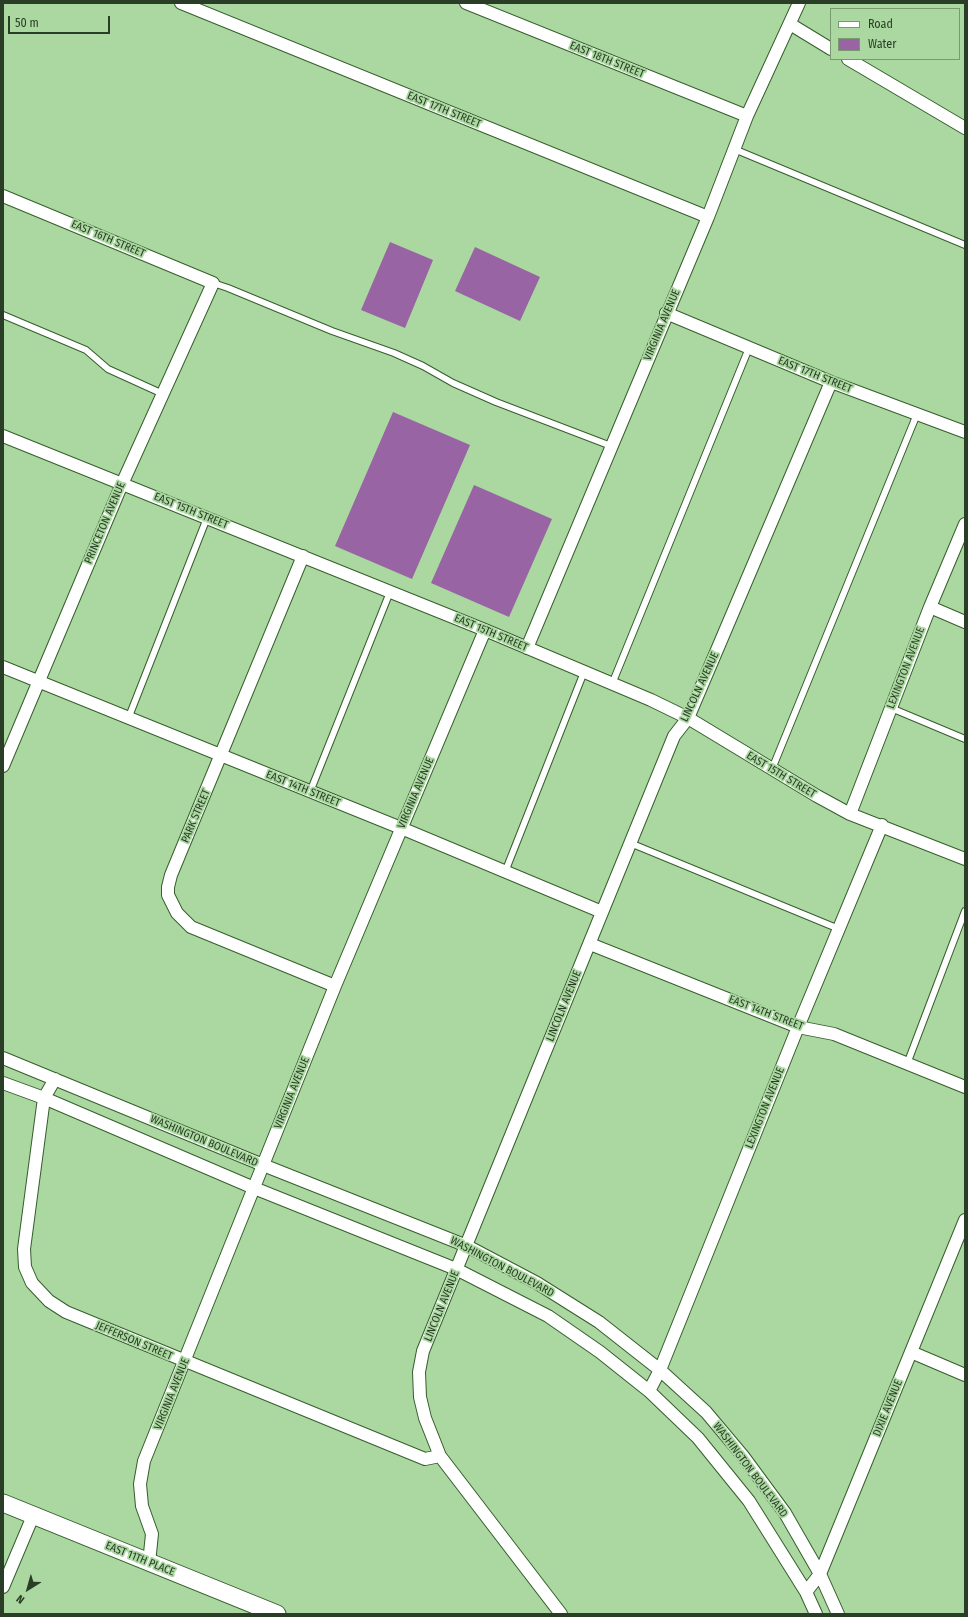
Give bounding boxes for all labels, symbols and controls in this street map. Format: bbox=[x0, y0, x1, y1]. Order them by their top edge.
scale bar bbox=[10, 8, 112, 34]
legend bbox=[830, 8, 960, 60]
text: 50 m bbox=[15, 16, 39, 30]
text: Road bbox=[868, 17, 893, 31]
text: Water bbox=[868, 37, 896, 51]
street label: EAST 18TH STREET bbox=[568, 39, 646, 81]
street label: EAST 17TH STREET bbox=[405, 89, 483, 131]
street label: EAST 16TH STREET bbox=[69, 217, 147, 261]
street label: VIRGINIA AVENUE bbox=[641, 287, 683, 363]
street label: EAST 17TH STREET bbox=[776, 354, 854, 396]
street label: PRINCETON AVENUE bbox=[82, 480, 128, 566]
street label: EAST 15TH STREET bbox=[152, 490, 230, 532]
street label: EAST 15TH STREET bbox=[452, 612, 530, 654]
street label: LEXINGTON AVENUE bbox=[884, 625, 928, 711]
street label: LINCOLN AVENUE bbox=[678, 650, 722, 724]
street label: EAST 15TH STREET bbox=[744, 749, 818, 801]
street label: VIRGINIA AVENUE bbox=[395, 755, 437, 831]
street label: EAST 14TH STREET bbox=[264, 768, 342, 810]
street label: PARK STREET bbox=[179, 787, 213, 845]
street label: LINCOLN AVENUE bbox=[544, 969, 584, 1043]
street label: EAST 14TH STREET bbox=[727, 993, 805, 1033]
street label: VIRGINIA AVENUE bbox=[272, 1055, 312, 1131]
street label: LEXINGTON AVENUE bbox=[743, 1065, 787, 1151]
street label: WASHINGTON BOULEVARD bbox=[148, 1112, 260, 1170]
street label: WASHINGTON BOULEVARD bbox=[448, 1234, 556, 1300]
street label: LINCOLN AVENUE bbox=[422, 1269, 462, 1343]
street label: JEFFERSON STREET bbox=[94, 1319, 174, 1363]
street label: VIRGINIA AVENUE bbox=[152, 1356, 192, 1432]
street label: DIXIE AVENUE bbox=[871, 1378, 905, 1438]
street label: WASHINGTON BOULEVARD bbox=[710, 1420, 790, 1520]
street label: EAST 11TH PLACE bbox=[103, 1539, 177, 1579]
north arrow bbox=[8, 1569, 48, 1609]
text: N bbox=[14, 1592, 27, 1606]

